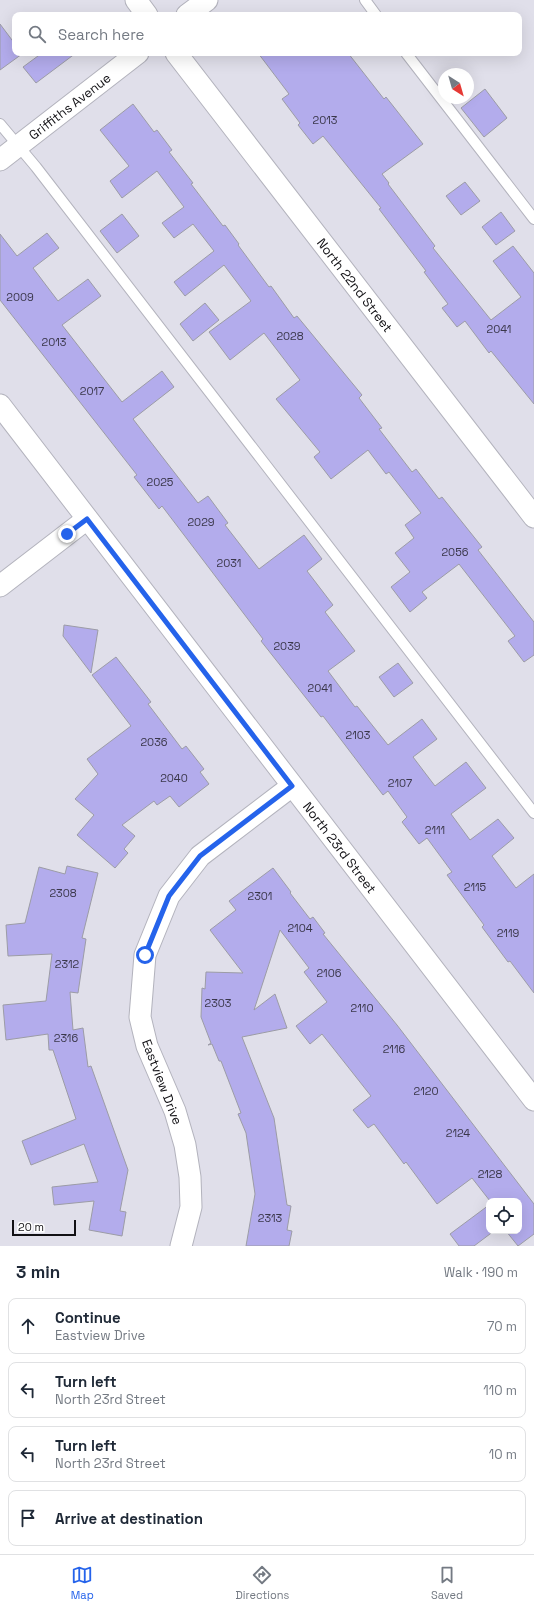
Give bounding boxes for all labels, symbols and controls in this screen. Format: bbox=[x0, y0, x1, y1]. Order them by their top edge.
search box bbox=[12, 12, 522, 56]
icon: search bbox=[26, 23, 48, 45]
text: Search here bbox=[58, 25, 144, 44]
north arrow bbox=[438, 68, 474, 104]
street label: Griffiths Avenue bbox=[25, 69, 114, 143]
house number: 2013 bbox=[313, 113, 338, 127]
street label: North 22nd Street bbox=[313, 235, 397, 335]
house number: 2009 bbox=[6, 290, 34, 304]
house number: 2041 bbox=[487, 322, 511, 336]
house number: 2028 bbox=[276, 329, 304, 343]
house number: 2013 bbox=[42, 335, 67, 349]
house number: 2017 bbox=[80, 384, 104, 398]
house number: 2025 bbox=[147, 475, 174, 489]
house number: 2029 bbox=[187, 515, 215, 529]
route end bbox=[58, 525, 76, 543]
house number: 2056 bbox=[441, 545, 469, 559]
house number: 2031 bbox=[217, 556, 241, 570]
house number: 2039 bbox=[273, 639, 301, 653]
house number: 2041 bbox=[308, 681, 332, 695]
house number: 2103 bbox=[346, 728, 371, 742]
house number: 2036 bbox=[140, 735, 168, 749]
house number: 2040 bbox=[160, 771, 188, 785]
house number: 2107 bbox=[388, 776, 412, 790]
street label: North 23rd Street bbox=[299, 798, 380, 897]
house number: 2111 bbox=[425, 823, 445, 837]
house number: 2115 bbox=[464, 880, 487, 894]
house number: 2308 bbox=[49, 886, 77, 900]
house number: 2301 bbox=[248, 889, 272, 903]
house number: 2104 bbox=[287, 921, 313, 935]
house number: 2119 bbox=[497, 926, 520, 940]
route start bbox=[136, 946, 154, 964]
house number: 2312 bbox=[55, 957, 80, 971]
house number: 2106 bbox=[316, 966, 342, 980]
house number: 2303 bbox=[205, 996, 232, 1010]
house number: 2110 bbox=[351, 1001, 373, 1015]
house number: 2316 bbox=[54, 1031, 78, 1045]
street label: Eastview Drive bbox=[138, 1037, 186, 1127]
house number: 2116 bbox=[383, 1042, 406, 1056]
house number: 2120 bbox=[414, 1084, 438, 1098]
house number: 2124 bbox=[446, 1126, 470, 1140]
house number: 2128 bbox=[478, 1167, 503, 1181]
map controls bbox=[486, 1198, 522, 1234]
button: locate bbox=[486, 1198, 522, 1234]
house number: 2313 bbox=[258, 1211, 283, 1225]
scale bar bbox=[12, 1218, 76, 1237]
text: 20 m bbox=[18, 1220, 44, 1234]
text: 3 min bbox=[16, 1261, 60, 1283]
text: Walk · 190 m bbox=[444, 1264, 518, 1281]
text: Continue bbox=[55, 1308, 121, 1327]
icon: ahead bbox=[17, 1315, 39, 1337]
text: 70 m bbox=[487, 1318, 517, 1335]
text: Eastview Drive bbox=[55, 1327, 145, 1344]
text: Turn left bbox=[55, 1372, 117, 1391]
icon: left bbox=[17, 1379, 39, 1401]
text: 110 m bbox=[483, 1382, 517, 1399]
text: North 23rd Street bbox=[55, 1391, 166, 1408]
text: Turn left bbox=[55, 1436, 117, 1455]
icon: left bbox=[17, 1443, 39, 1465]
text: 10 m bbox=[489, 1446, 517, 1463]
text: North 23rd Street bbox=[55, 1455, 166, 1472]
icon: arrive bbox=[17, 1507, 39, 1529]
text: Arrive at destination bbox=[55, 1509, 203, 1528]
tab: Map bbox=[71, 1564, 94, 1602]
tab: Directions bbox=[235, 1564, 289, 1602]
tab: Saved bbox=[431, 1564, 463, 1602]

